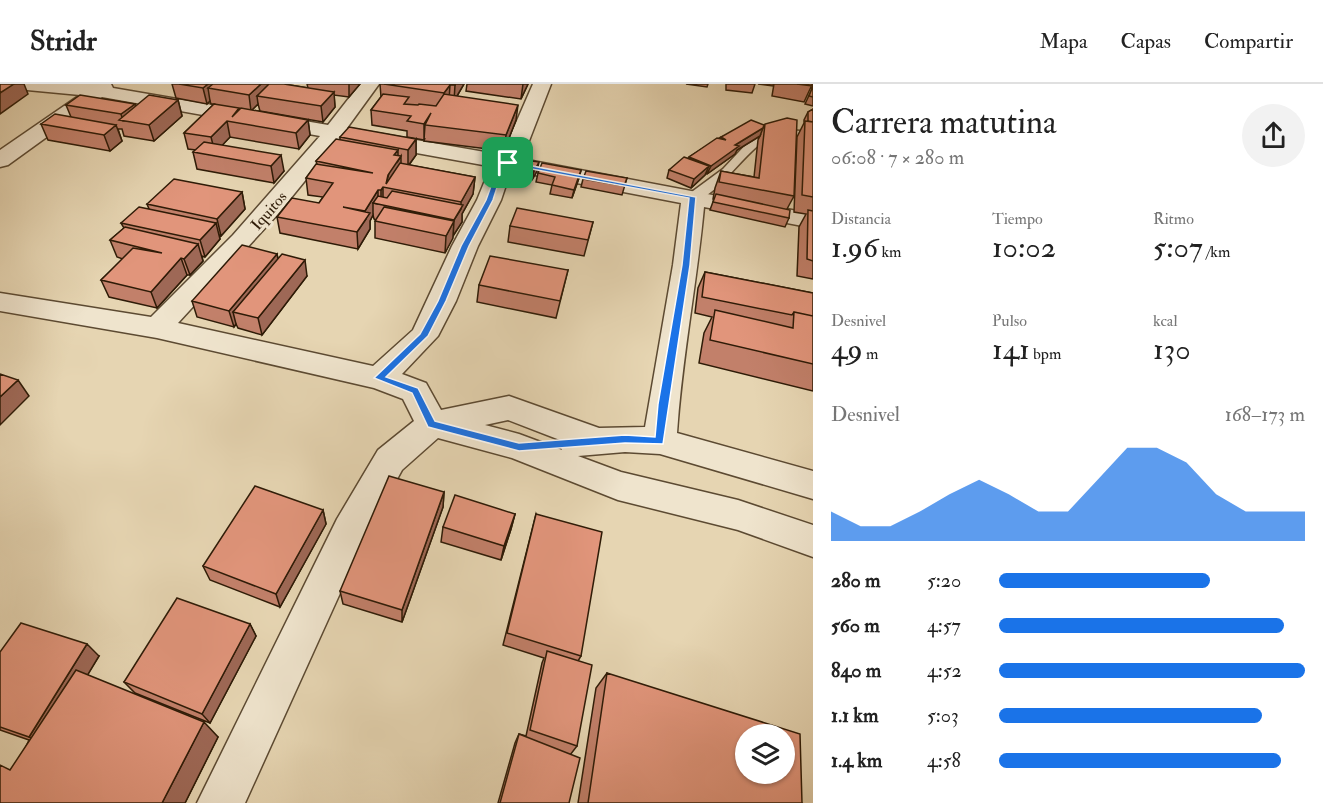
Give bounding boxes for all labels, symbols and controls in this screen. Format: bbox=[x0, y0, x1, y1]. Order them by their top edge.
text: Stridr bbox=[30, 24, 97, 59]
text: Mapa bbox=[1040, 28, 1088, 55]
text: Capas bbox=[1121, 28, 1171, 55]
text: Compartir bbox=[1204, 28, 1293, 55]
text: Carrera matutina bbox=[831, 102, 1057, 143]
button: share bbox=[1242, 104, 1305, 167]
pin bbox=[482, 137, 533, 188]
text: 06:08 · 7 × 280 m bbox=[831, 145, 964, 170]
icon: arrive bbox=[491, 146, 524, 179]
street label: Iquitos bbox=[247, 187, 291, 235]
text: Distancia bbox=[831, 209, 891, 229]
text: Tiempo bbox=[992, 209, 1043, 229]
text: Ritmo bbox=[1153, 209, 1194, 229]
text: 1.96 bbox=[831, 229, 878, 266]
text: 10:02 bbox=[992, 229, 1056, 266]
text: 5:07 bbox=[1153, 229, 1203, 266]
text: km bbox=[878, 242, 901, 262]
text: /km bbox=[1203, 242, 1230, 262]
text: Desnivel bbox=[831, 311, 886, 331]
text: Pulso bbox=[992, 311, 1027, 331]
text: kcal bbox=[1153, 311, 1178, 331]
text: 49 bbox=[831, 331, 863, 368]
text: 141 bbox=[992, 331, 1030, 368]
text: 130 bbox=[1153, 331, 1191, 368]
text: m bbox=[863, 344, 878, 364]
text: bpm bbox=[1030, 344, 1061, 364]
text: Desnivel bbox=[831, 402, 900, 427]
text: 168–173 m bbox=[1225, 402, 1305, 427]
text: 280 m bbox=[831, 568, 881, 593]
text: 5:20 bbox=[927, 568, 961, 593]
text: 560 m bbox=[831, 613, 880, 638]
text: 4:57 bbox=[927, 613, 961, 638]
text: 840 m bbox=[831, 658, 881, 683]
text: 4:52 bbox=[927, 658, 962, 683]
text: 1.1 km bbox=[831, 703, 878, 728]
text: 5:03 bbox=[927, 703, 959, 728]
map controls bbox=[735, 724, 795, 784]
button: layers bbox=[735, 724, 795, 784]
text: 1.4 km bbox=[831, 748, 882, 773]
text: 4:58 bbox=[927, 748, 961, 773]

